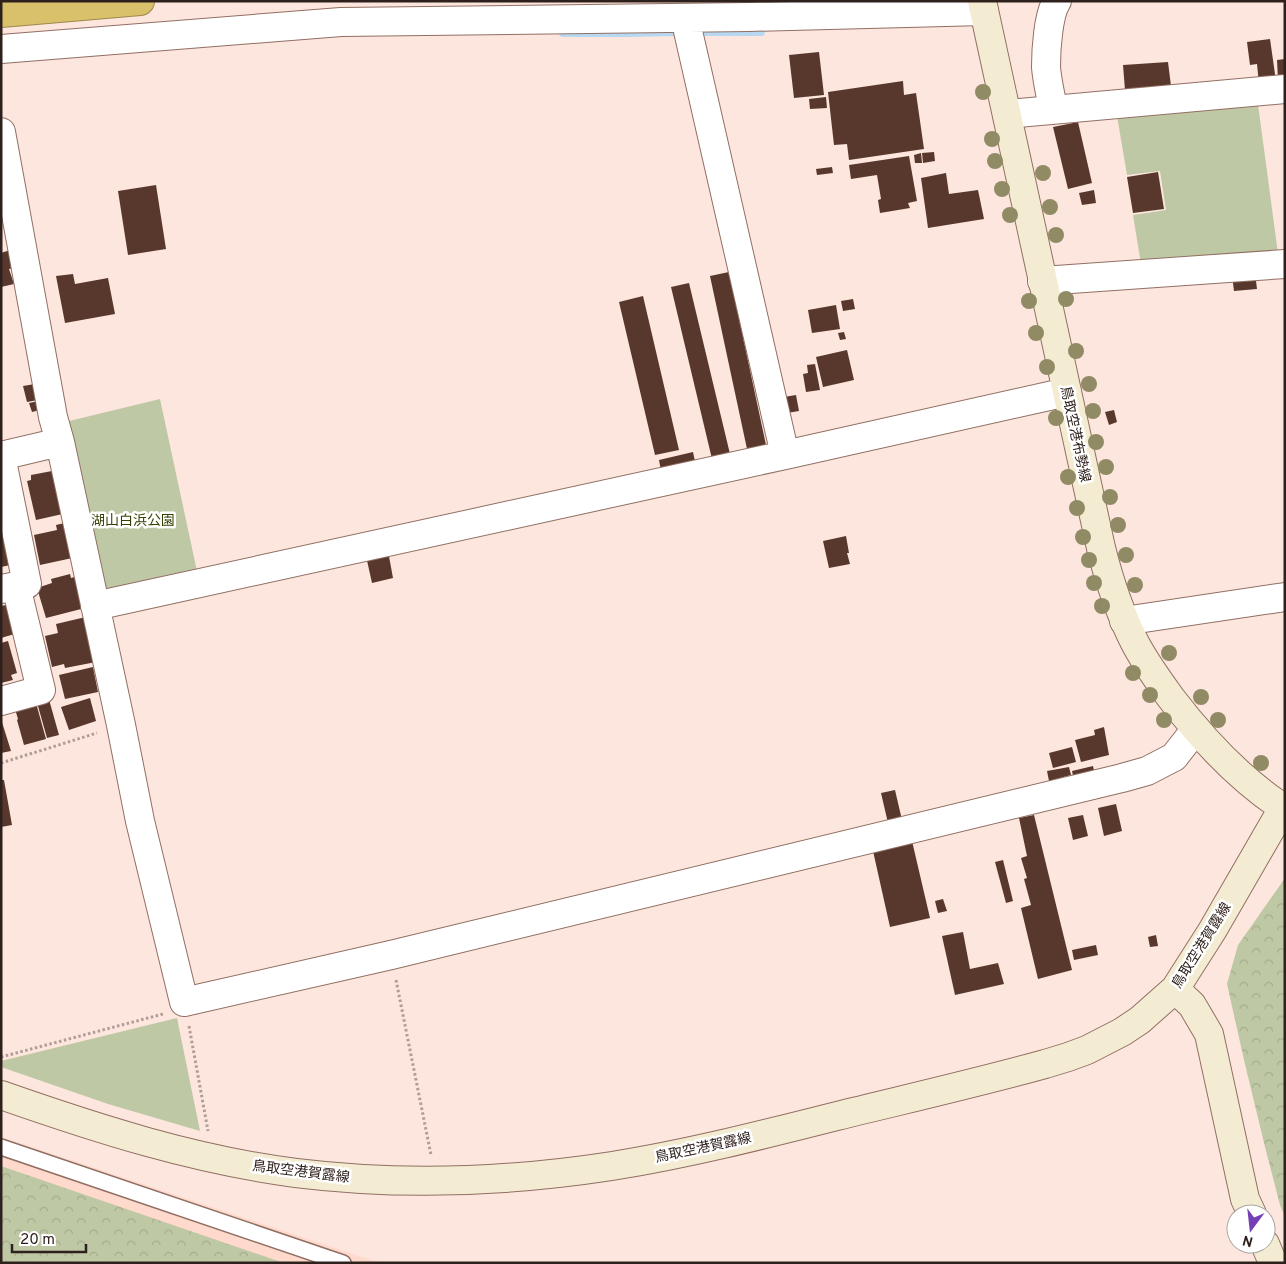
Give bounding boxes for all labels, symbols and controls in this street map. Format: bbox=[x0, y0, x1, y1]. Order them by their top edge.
street label: 鳥取空港布勢線 bbox=[1056, 385, 1093, 484]
park label: 湖山白浜公園 bbox=[91, 513, 175, 530]
street label: 鳥取空港賀露線 bbox=[1169, 900, 1235, 992]
street label: 鳥取空港賀露線 bbox=[654, 1130, 753, 1167]
street label: 鳥取空港賀露線 bbox=[251, 1158, 350, 1187]
north arrow bbox=[1226, 1204, 1276, 1254]
scale bar bbox=[12, 1222, 86, 1254]
text: 20 m bbox=[20, 1231, 55, 1250]
text: N bbox=[1241, 1231, 1255, 1250]

